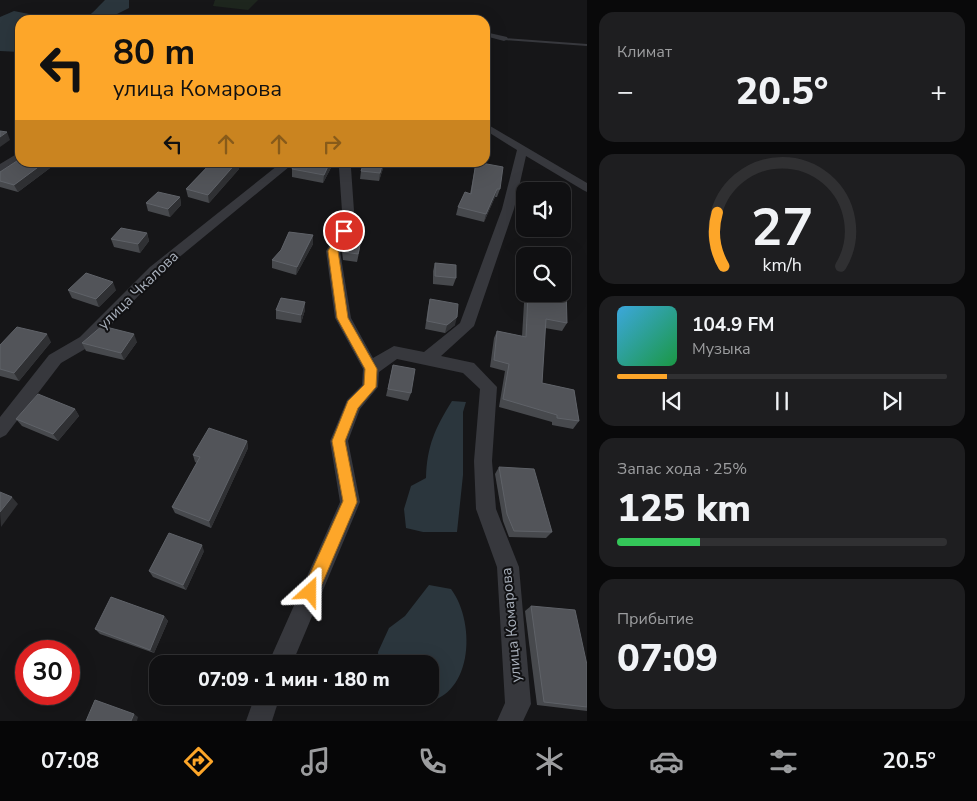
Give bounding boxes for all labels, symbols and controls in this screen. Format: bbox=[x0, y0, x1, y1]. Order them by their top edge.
text: 80 m bbox=[113, 29, 195, 76]
icon: left bbox=[30, 35, 95, 100]
text: Климат bbox=[617, 41, 672, 63]
text: 20.5° bbox=[736, 66, 828, 117]
text: − bbox=[617, 73, 634, 111]
text: + bbox=[930, 73, 947, 111]
text: улица Комарова bbox=[113, 74, 282, 104]
icon: left bbox=[159, 130, 187, 158]
icon: ahead bbox=[212, 130, 240, 158]
icon: ahead bbox=[265, 130, 293, 158]
icon: right bbox=[318, 130, 346, 158]
map controls bbox=[516, 182, 571, 302]
button: sound bbox=[516, 182, 571, 237]
text: 27 bbox=[751, 192, 813, 263]
pin bbox=[323, 210, 365, 252]
icon: arrive bbox=[330, 217, 358, 245]
street label: улица Чкалова bbox=[93, 246, 183, 334]
button: search bbox=[516, 247, 571, 302]
text: km/h bbox=[762, 253, 802, 277]
text: 104.9 FM bbox=[692, 312, 775, 338]
text: Музыка bbox=[692, 338, 751, 360]
icon: previous bbox=[658, 387, 686, 415]
icon: pause bbox=[768, 387, 796, 415]
icon: next bbox=[878, 387, 906, 415]
text: Запас хода · 25% bbox=[617, 458, 747, 480]
text: 125 km bbox=[617, 483, 751, 534]
position arrow bbox=[283, 565, 335, 617]
street label: улица Комарова bbox=[496, 567, 526, 683]
text: Прибытие bbox=[617, 608, 694, 630]
text: 07:09 bbox=[617, 633, 718, 684]
speed limit sign: 30 bbox=[15, 640, 80, 705]
text: 07:09 · 1 мин · 180 m bbox=[198, 667, 390, 693]
icon: directions bbox=[181, 744, 216, 779]
icon: music bbox=[298, 744, 333, 779]
icon: phone bbox=[415, 744, 450, 779]
icon: climate bbox=[532, 744, 567, 779]
icon: car bbox=[649, 744, 684, 779]
icon: filters bbox=[766, 744, 801, 779]
text: 07:08 bbox=[41, 746, 99, 776]
text: 20.5° bbox=[883, 746, 936, 776]

